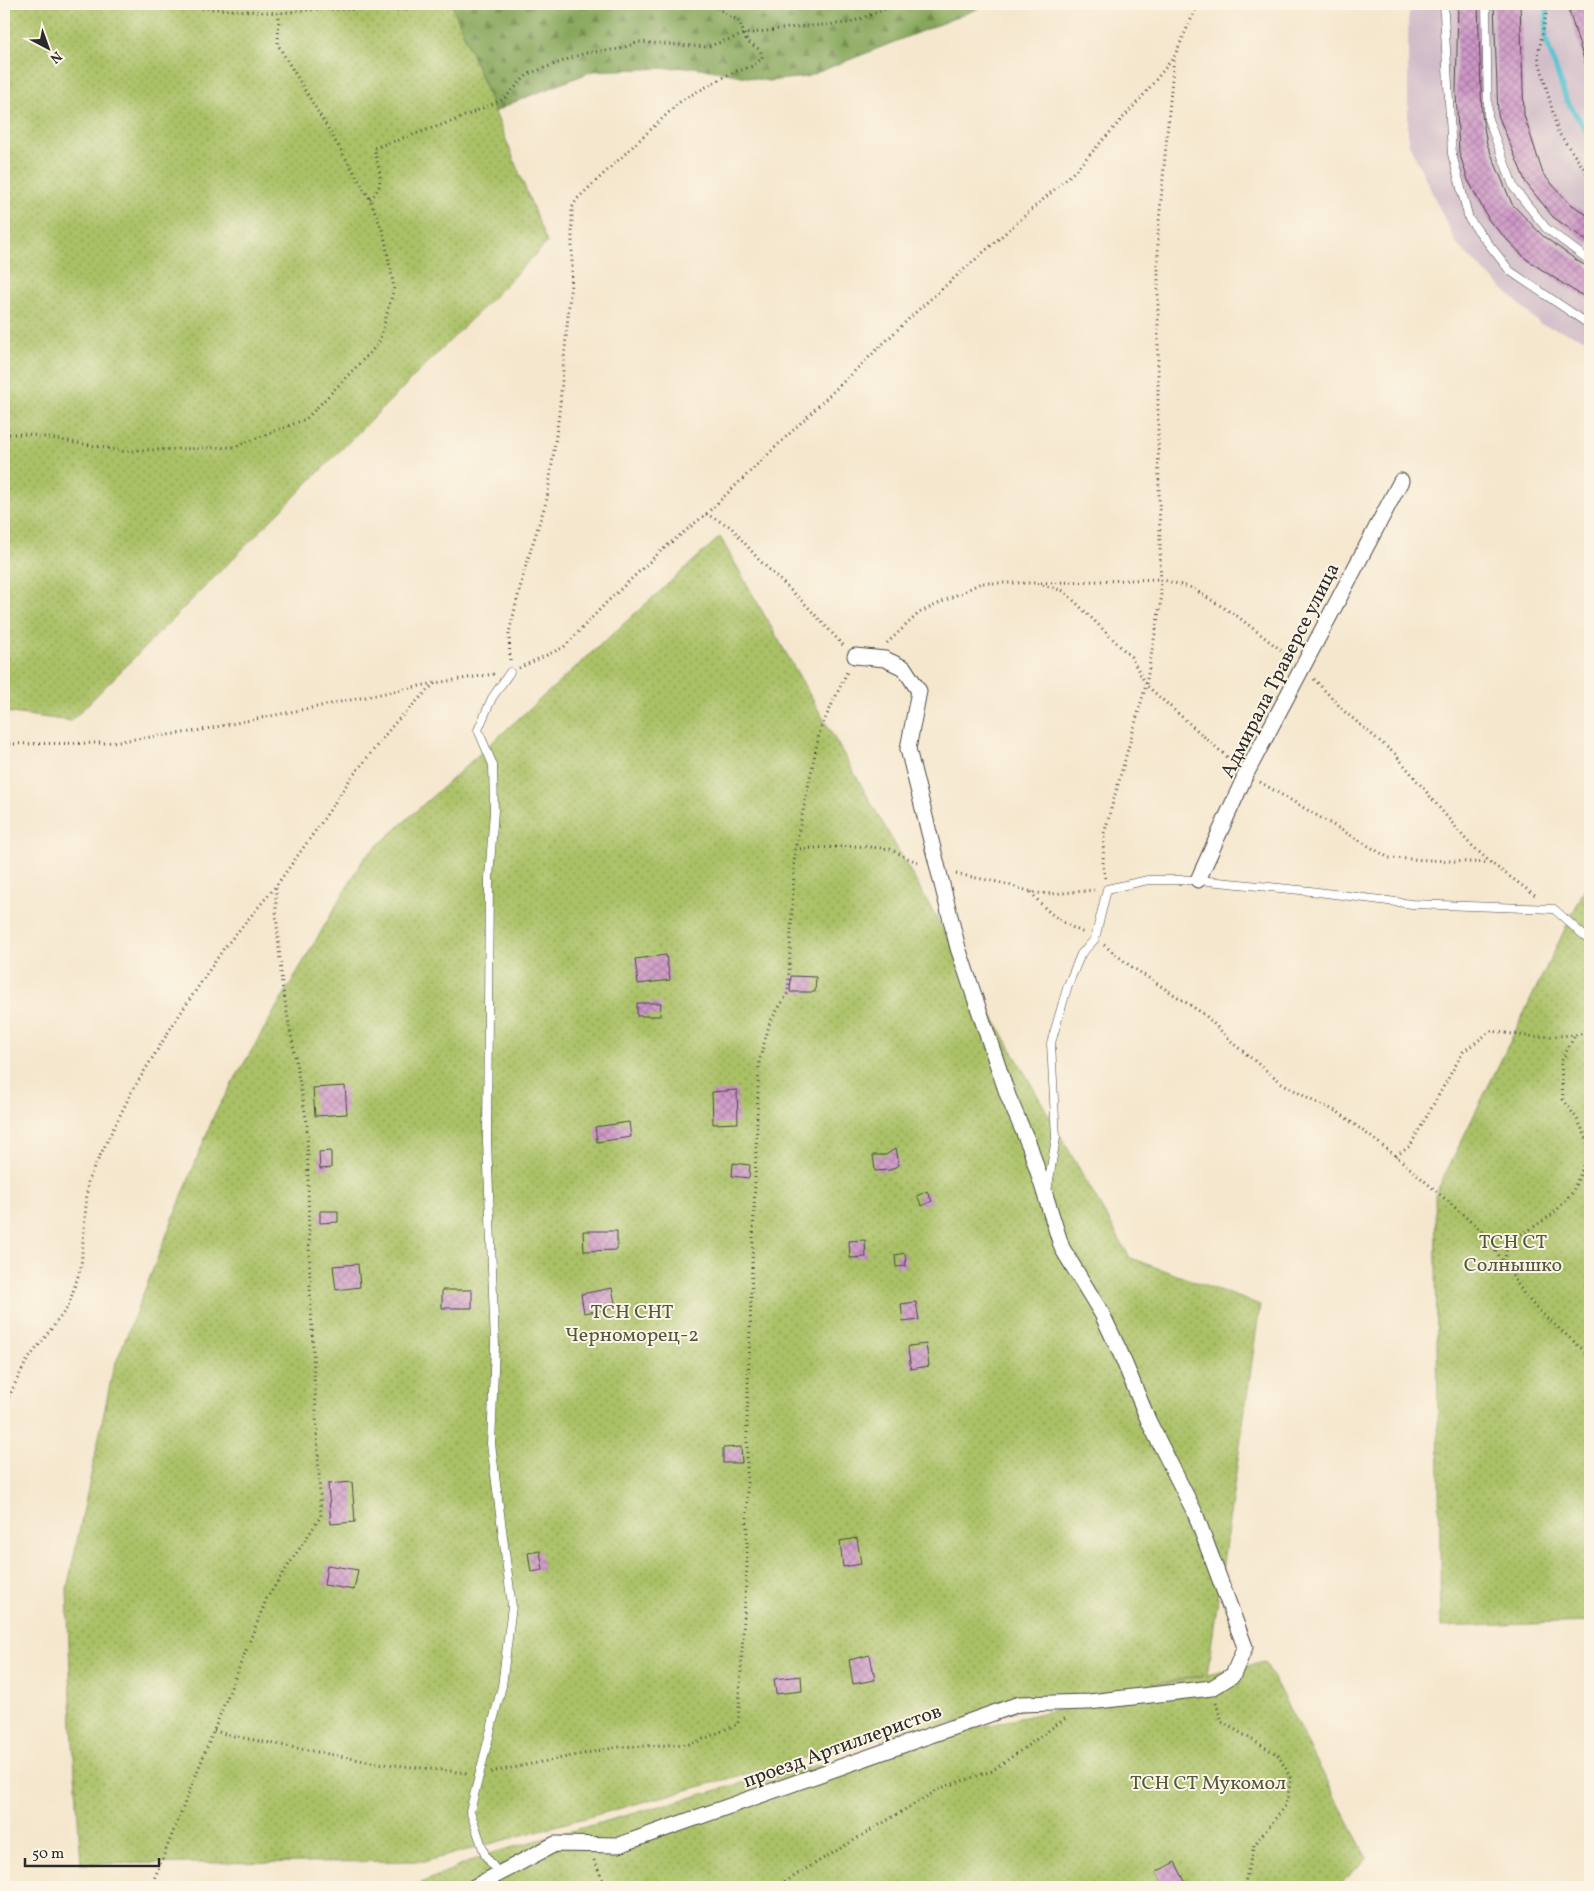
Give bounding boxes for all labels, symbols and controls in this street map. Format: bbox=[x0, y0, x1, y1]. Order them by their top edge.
north arrow bbox=[22, 22, 72, 72]
text: N bbox=[45, 46, 66, 67]
street label: Адмирала Траверсе улица bbox=[1214, 559, 1347, 783]
park label: ТСН СТ Солнышко bbox=[1464, 1229, 1562, 1280]
park label: ТСН СНТ Черноморец-2 bbox=[565, 1299, 699, 1350]
street label: проезд Артиллеристов bbox=[739, 1698, 946, 1796]
park label: ТСН СТ Мукомол bbox=[1130, 1770, 1286, 1798]
scale bar bbox=[25, 1836, 159, 1868]
text: 50 m bbox=[32, 1844, 64, 1865]

